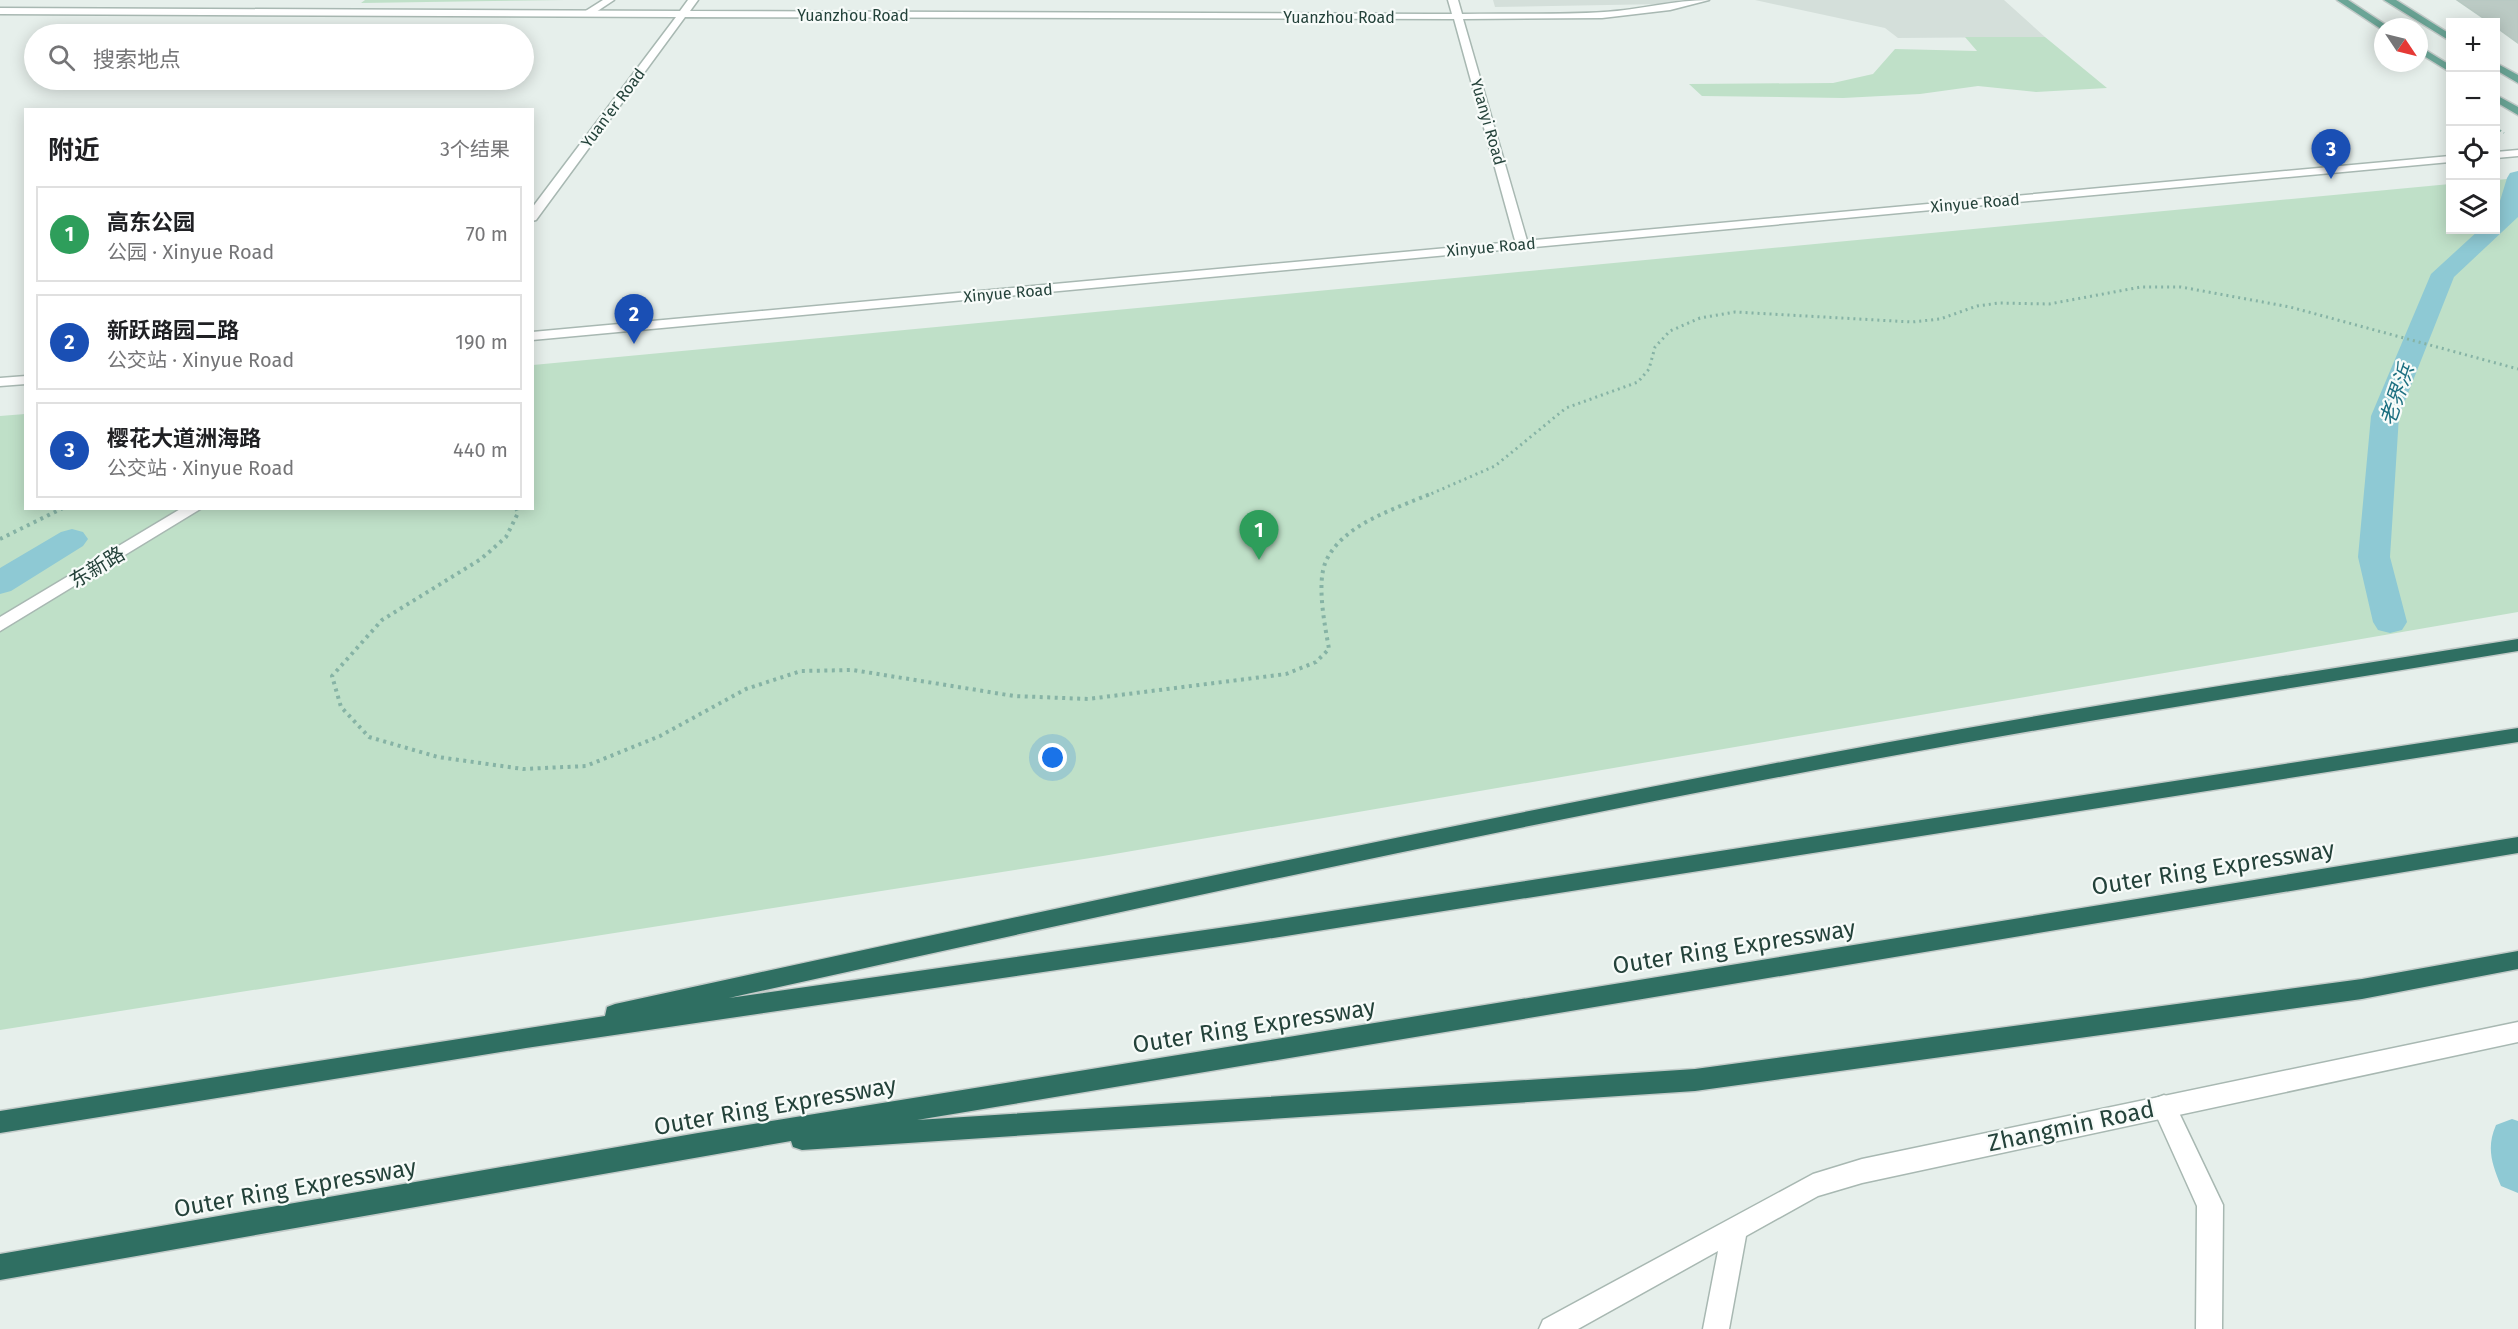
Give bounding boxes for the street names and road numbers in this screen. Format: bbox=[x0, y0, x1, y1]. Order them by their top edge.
street label: Yuanzhou Road bbox=[797, 6, 909, 25]
street label: Yuanzhou Road bbox=[1283, 8, 1395, 27]
street label: Yuan'er Road bbox=[577, 64, 649, 152]
street label: Yuanyi Road bbox=[1467, 77, 1509, 167]
street label: Xinyue Road bbox=[1930, 190, 2020, 216]
street label: Xinyue Road bbox=[1446, 234, 1536, 260]
street label: Xinyue Road bbox=[963, 280, 1053, 306]
street label: 东新路 bbox=[65, 541, 129, 593]
street label: Outer Ring Expressway bbox=[2090, 835, 2337, 901]
street label: Outer Ring Expressway bbox=[1611, 914, 1858, 980]
street label: Outer Ring Expressway bbox=[1131, 993, 1378, 1059]
street label: Outer Ring Expressway bbox=[652, 1071, 899, 1141]
street label: Zhangmin Road bbox=[1985, 1095, 2157, 1157]
street label: Outer Ring Expressway bbox=[172, 1153, 419, 1223]

